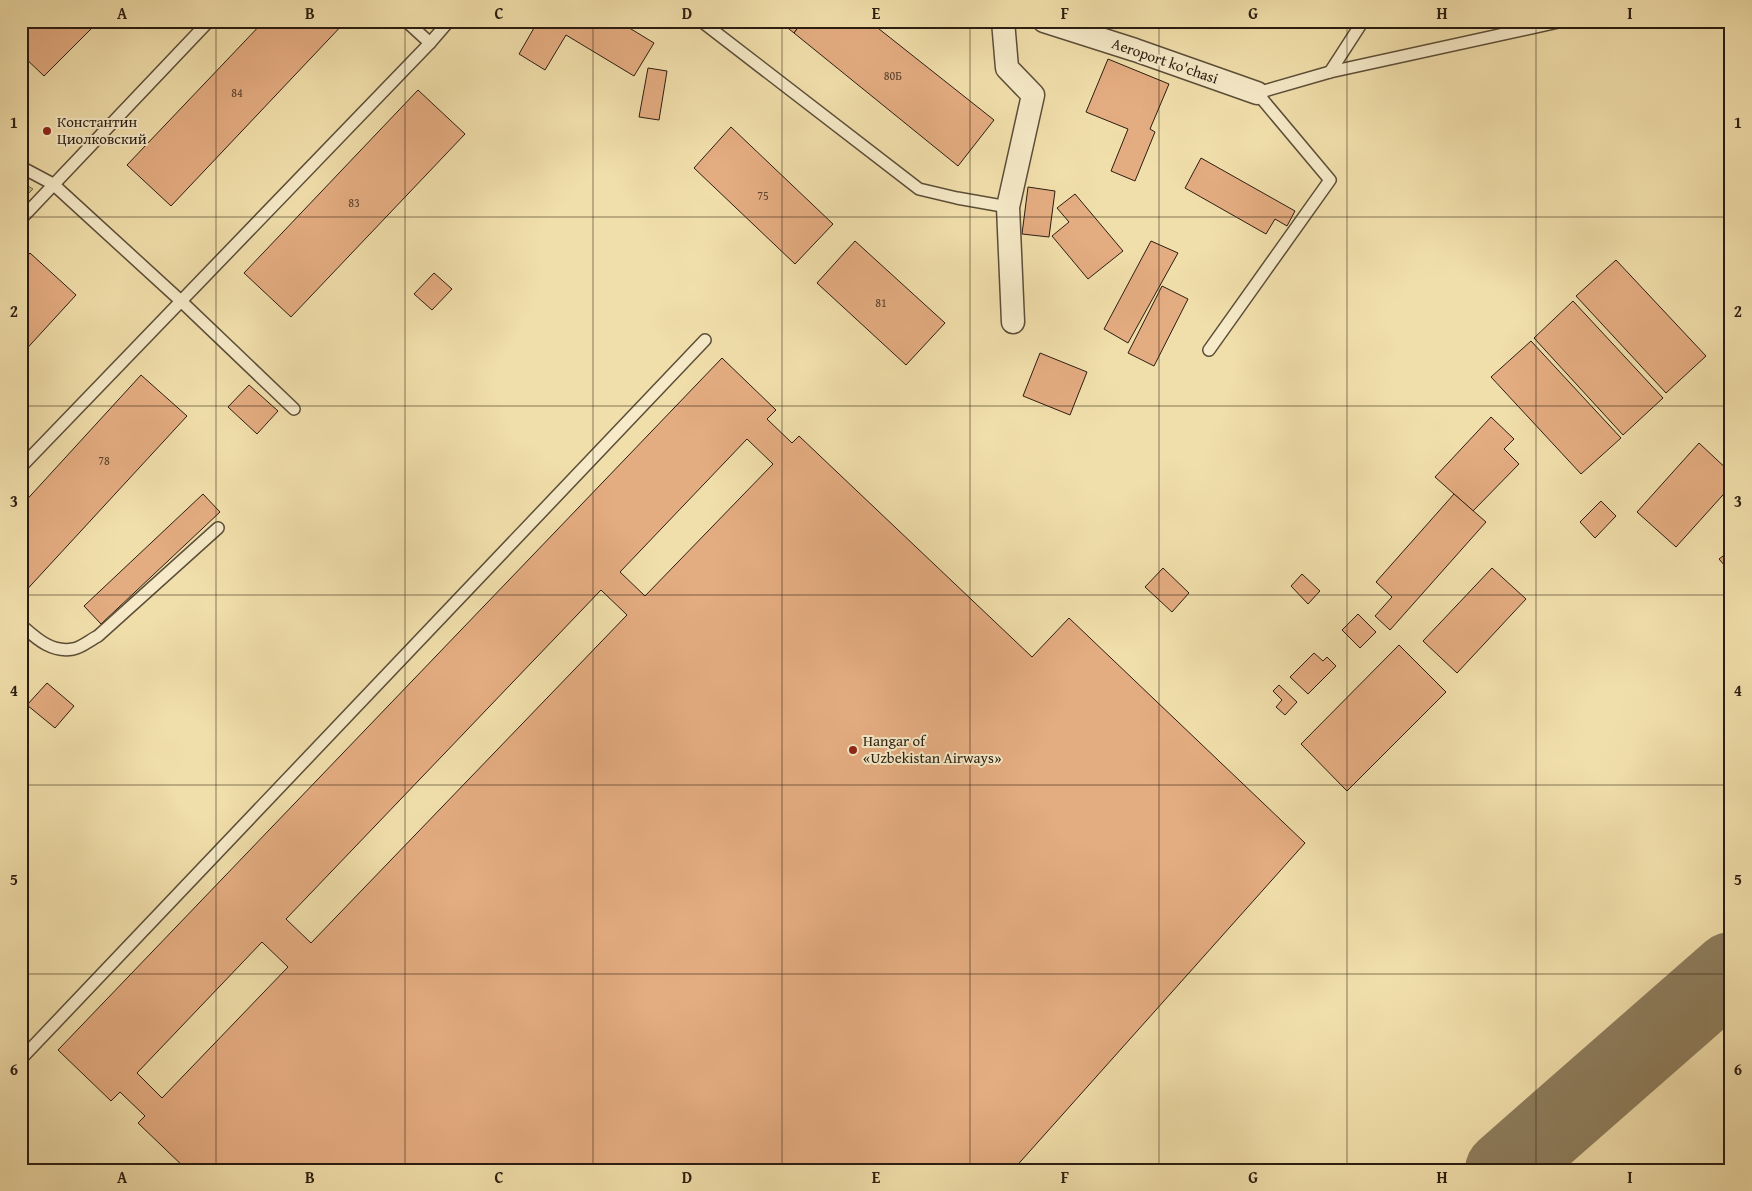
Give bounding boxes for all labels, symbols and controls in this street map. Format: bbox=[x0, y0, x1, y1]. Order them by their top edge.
text: A bbox=[117, 1, 128, 25]
text: B bbox=[305, 1, 315, 25]
text: C bbox=[494, 1, 504, 25]
text: D bbox=[682, 1, 692, 25]
text: E bbox=[872, 1, 881, 25]
text: F bbox=[1061, 1, 1069, 25]
text: G bbox=[1248, 1, 1258, 25]
text: H bbox=[1436, 1, 1448, 25]
text: I bbox=[1627, 1, 1633, 25]
street label: Aeroport ko'chasi bbox=[1109, 32, 1221, 89]
house number: 80Б bbox=[884, 67, 902, 84]
house number: 84 bbox=[231, 84, 243, 101]
text: 1 bbox=[10, 110, 18, 134]
text: 1 bbox=[1734, 110, 1742, 134]
place label: Константин Циолковский bbox=[57, 111, 147, 149]
marker: Константин Циолковский bbox=[41, 125, 53, 137]
house number: 75 bbox=[757, 187, 769, 204]
house number: 83 bbox=[348, 194, 360, 211]
house number: 81 bbox=[875, 294, 887, 311]
text: 2 bbox=[10, 299, 18, 323]
text: 2 bbox=[1734, 299, 1742, 323]
house number: 78 bbox=[98, 452, 110, 469]
text: 3 bbox=[10, 489, 18, 513]
text: 3 bbox=[1734, 489, 1742, 513]
text: 4 bbox=[10, 678, 18, 702]
text: 4 bbox=[1734, 678, 1742, 702]
place label: Hangar of «Uzbekistan Airways» bbox=[863, 730, 1001, 768]
marker: Hangar of «Uzbekistan Airways» bbox=[847, 744, 859, 756]
text: 5 bbox=[10, 867, 18, 891]
text: 5 bbox=[1734, 867, 1742, 891]
text: 6 bbox=[10, 1057, 18, 1081]
text: 6 bbox=[1734, 1057, 1742, 1081]
text: A bbox=[117, 1165, 128, 1189]
text: B bbox=[305, 1165, 315, 1189]
text: C bbox=[494, 1165, 504, 1189]
text: D bbox=[682, 1165, 692, 1189]
text: E bbox=[872, 1165, 881, 1189]
text: F bbox=[1061, 1165, 1069, 1189]
text: G bbox=[1248, 1165, 1258, 1189]
text: H bbox=[1436, 1165, 1448, 1189]
text: I bbox=[1627, 1165, 1633, 1189]

